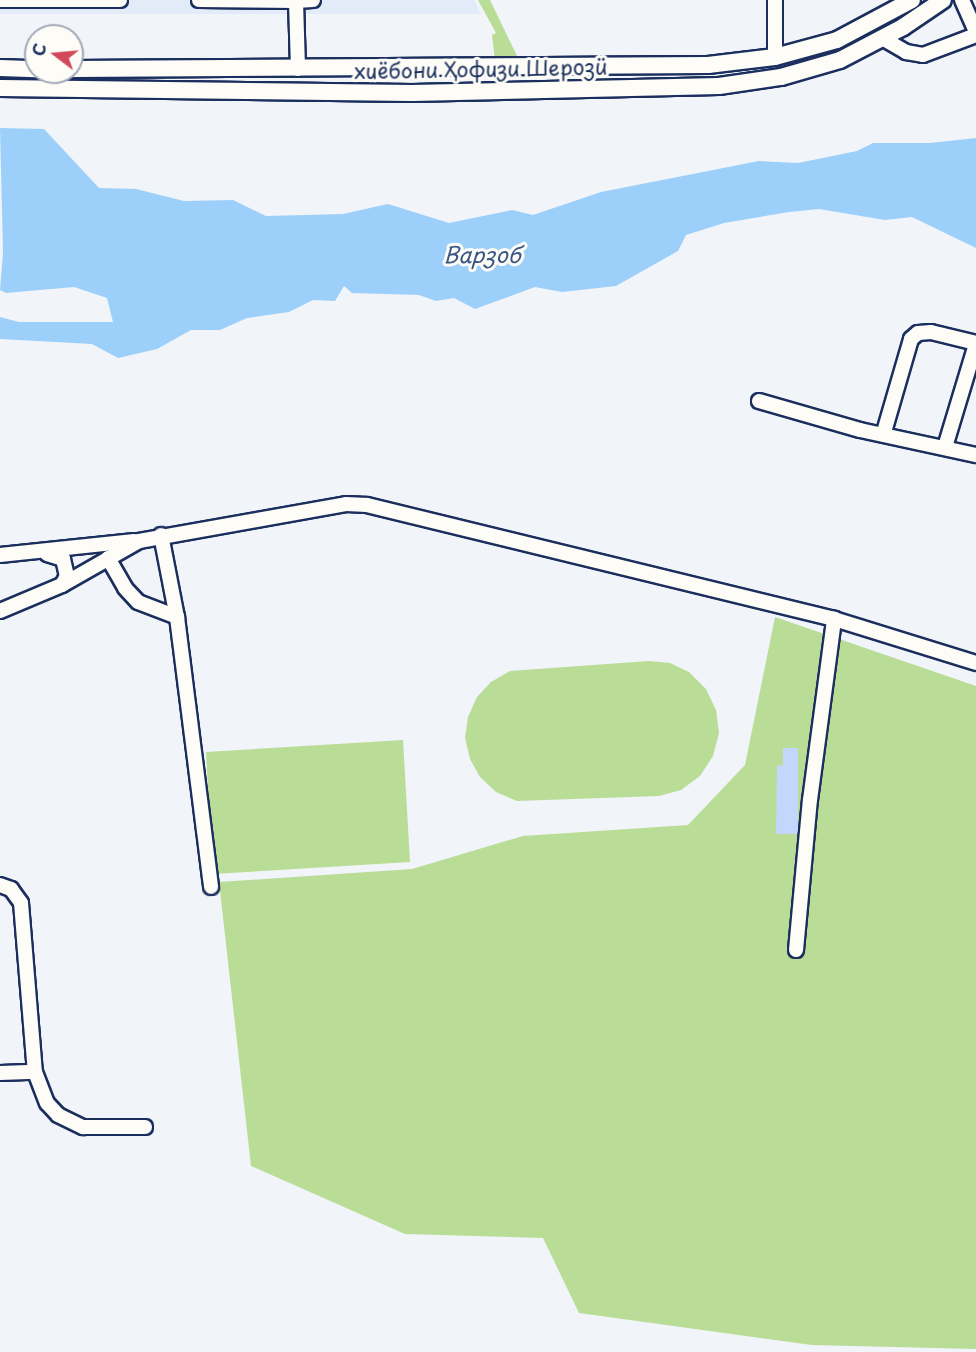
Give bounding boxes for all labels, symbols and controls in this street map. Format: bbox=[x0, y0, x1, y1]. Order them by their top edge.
north arrow bbox=[24, 24, 84, 84]
text: С bbox=[25, 40, 52, 59]
street label: хиёбони Ҳофизи Шерозӣ bbox=[353, 53, 609, 83]
water label: Варзоб bbox=[443, 241, 521, 267]

